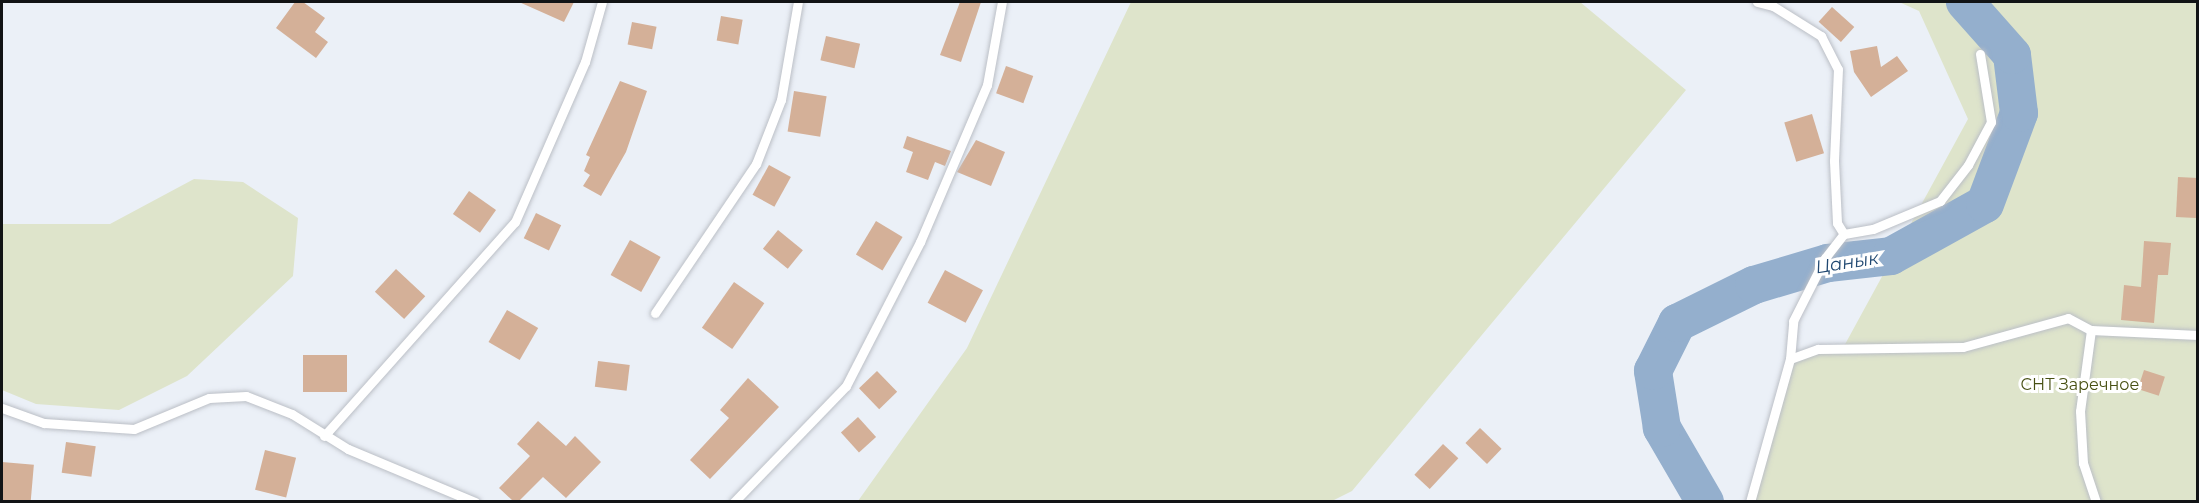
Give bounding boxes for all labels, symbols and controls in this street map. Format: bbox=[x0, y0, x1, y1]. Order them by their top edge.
water label: Цанык bbox=[1814, 247, 1880, 279]
park label: СНТ Заречное bbox=[2021, 375, 2139, 395]

